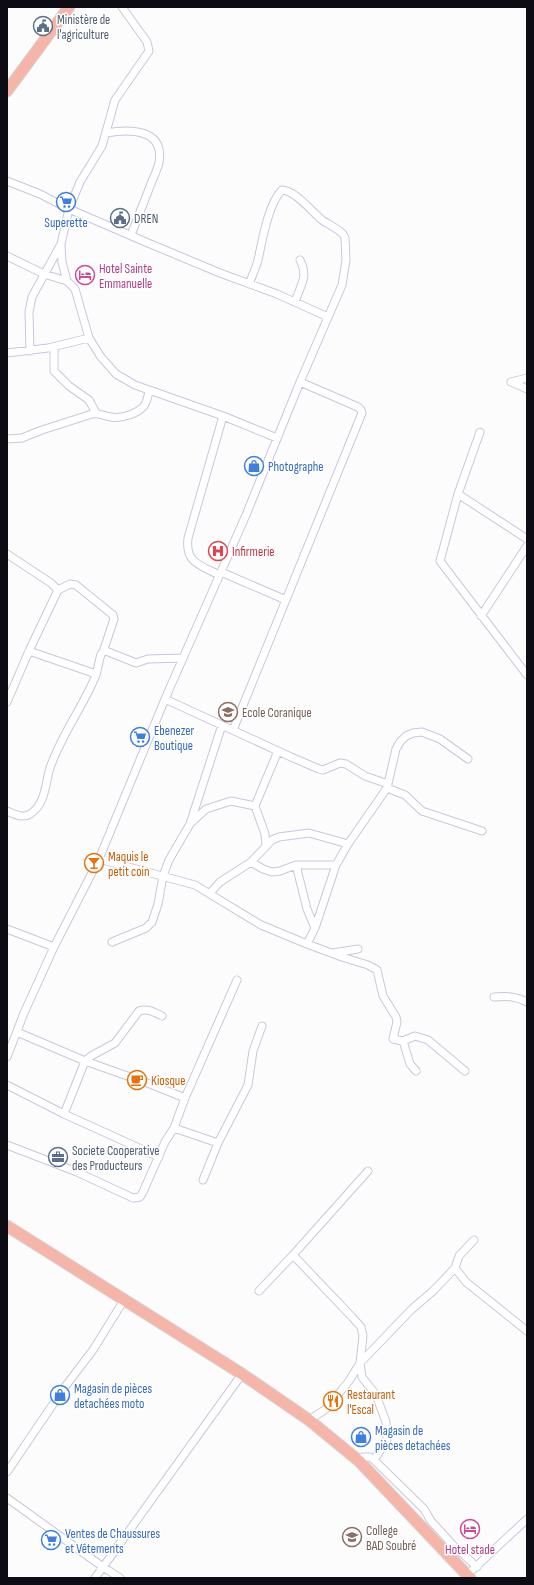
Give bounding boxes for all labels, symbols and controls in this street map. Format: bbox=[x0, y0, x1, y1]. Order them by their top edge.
place label: Ministère de l'agriculture bbox=[57, 12, 110, 43]
public building icon: Ministère de l'agriculture bbox=[32, 15, 54, 37]
supermarket icon: Superette bbox=[55, 191, 77, 213]
public building icon: DREN bbox=[109, 207, 131, 229]
place label: DREN bbox=[134, 211, 158, 227]
place label: Superette bbox=[44, 215, 88, 231]
place label: Hotel Sainte Emmanuelle bbox=[99, 261, 152, 292]
hotel icon: Hotel Sainte Emmanuelle bbox=[74, 264, 96, 286]
shop icon: Photographe bbox=[243, 455, 265, 477]
place label: Photographe bbox=[268, 459, 324, 475]
hospital icon: Infirmerie bbox=[207, 540, 229, 562]
place label: Infirmerie bbox=[232, 544, 275, 560]
school or university icon: Ecole Coranique bbox=[217, 701, 239, 723]
place label: Ecole Coranique bbox=[242, 705, 312, 721]
place label: Ebenezer Boutique bbox=[154, 723, 194, 754]
supermarket icon: Ebenezer Boutique bbox=[129, 726, 151, 748]
place label: Maquis le petit coin bbox=[108, 849, 150, 880]
bar icon: Maquis le petit coin bbox=[83, 852, 105, 874]
cafe icon: Kiosque bbox=[126, 1069, 148, 1091]
place label: Kiosque bbox=[151, 1073, 185, 1089]
place label: Societe Cooperative des Producteurs bbox=[72, 1143, 160, 1174]
office icon: Societe Cooperative des Producteurs bbox=[47, 1146, 69, 1168]
place label: Magasin de pièces detachées moto bbox=[74, 1381, 153, 1412]
shop icon: Magasin de pièces detachées moto bbox=[49, 1384, 71, 1406]
place label: Restaurant l'Escal bbox=[347, 1387, 395, 1418]
restaurant icon: Restaurant l'Escal bbox=[322, 1390, 344, 1412]
place label: Magasin de pièces detachées bbox=[375, 1423, 451, 1454]
shop icon: Magasin de pièces detachées bbox=[350, 1426, 372, 1448]
hotel icon: Hotel stade bbox=[459, 1518, 481, 1540]
place label: College BAD Soubré bbox=[366, 1523, 416, 1554]
place label: Ventes de Chaussures et Vêtements bbox=[65, 1526, 161, 1557]
school or university icon: College BAD Soubré bbox=[341, 1526, 363, 1548]
supermarket icon: Ventes de Chaussures et Vêtements bbox=[40, 1529, 62, 1551]
place label: Hotel stade bbox=[445, 1542, 495, 1558]

